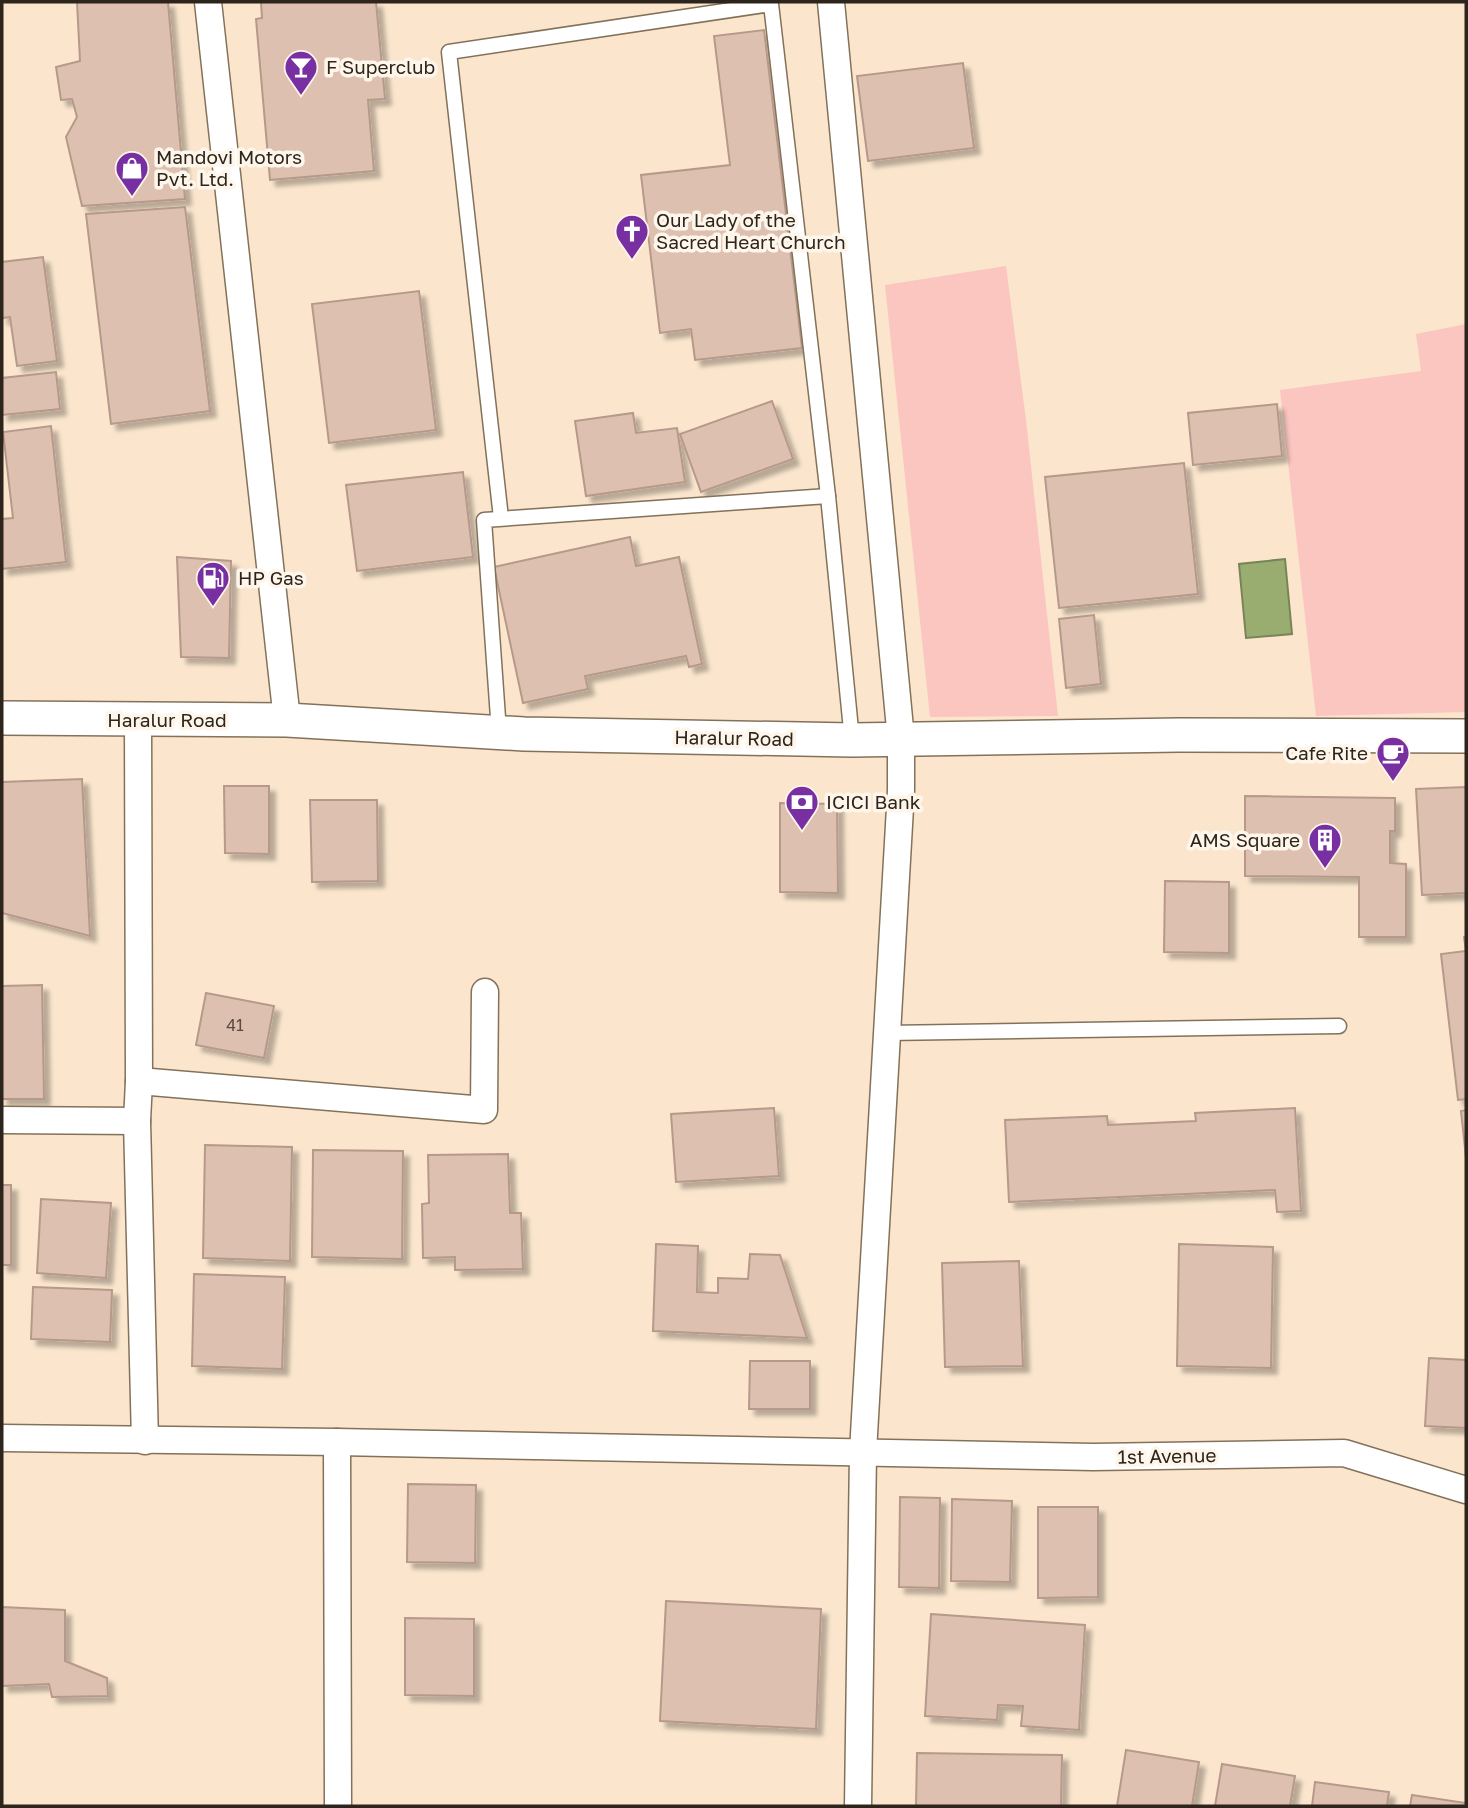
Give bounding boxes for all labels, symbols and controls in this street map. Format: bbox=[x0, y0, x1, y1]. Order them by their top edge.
bar icon: F Superclub bbox=[282, 48, 320, 97]
place label: F Superclub bbox=[326, 55, 435, 78]
place label: Mandovi Motors Pvt. Ltd. bbox=[156, 145, 302, 190]
shop icon: Mandovi Motors Pvt. Ltd. bbox=[113, 149, 151, 198]
place label: Our Lady of the Sacred Heart Church bbox=[656, 208, 846, 253]
church icon: Our Lady of the Sacred Heart Church bbox=[613, 212, 651, 261]
fuel station icon: HP Gas bbox=[194, 559, 232, 608]
place label: HP Gas bbox=[238, 566, 304, 589]
street label: Haralur Road bbox=[107, 708, 227, 731]
street label: Haralur Road bbox=[674, 725, 794, 750]
cafe icon: Cafe Rite bbox=[1374, 734, 1412, 783]
place label: Cafe Rite bbox=[1285, 741, 1368, 764]
bank icon: ICICI Bank bbox=[783, 783, 821, 832]
place label: ICICI Bank bbox=[826, 790, 921, 813]
building icon: AMS Square bbox=[1306, 821, 1344, 870]
place label: AMS Square bbox=[1190, 828, 1300, 851]
house number: 41 bbox=[226, 1015, 244, 1035]
street label: 1st Avenue bbox=[1117, 1443, 1217, 1468]

